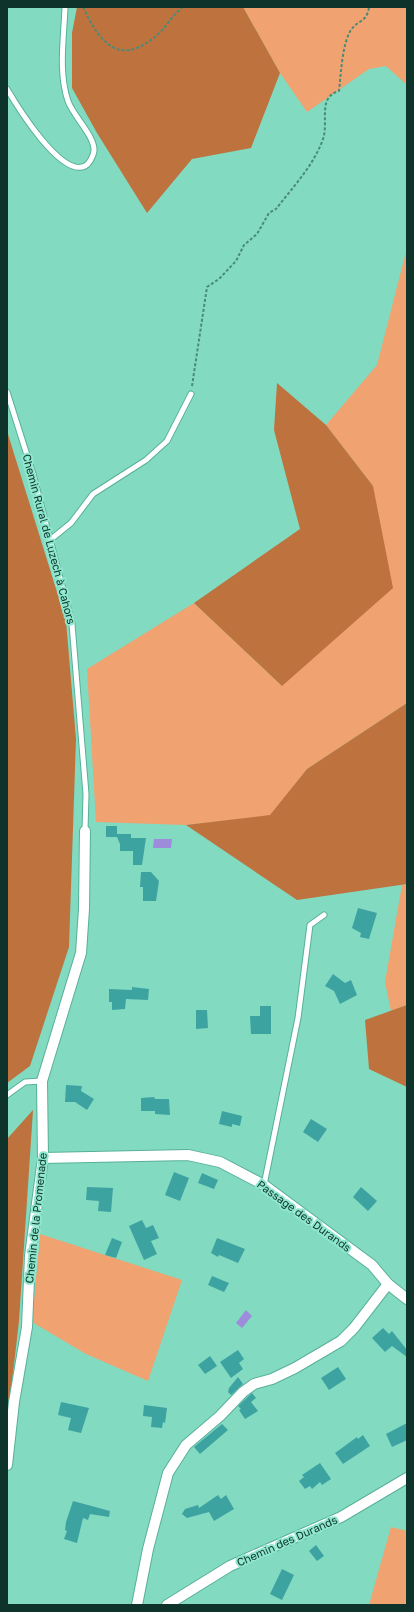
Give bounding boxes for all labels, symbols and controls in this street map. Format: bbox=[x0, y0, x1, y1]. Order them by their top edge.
street label: Chemin Rural de Luzech à Cahors bbox=[20, 452, 79, 626]
street label: Chemin de la Promenade bbox=[22, 1152, 49, 1284]
street label: Passage des Durands bbox=[255, 1177, 354, 1254]
street label: Chemin des Durands bbox=[235, 1512, 339, 1569]

